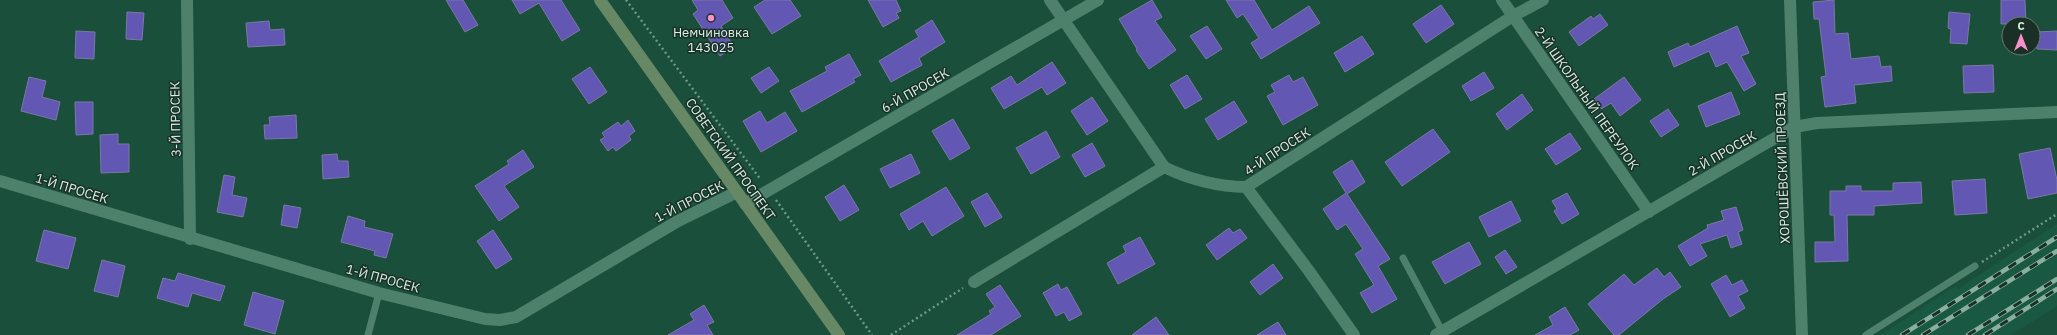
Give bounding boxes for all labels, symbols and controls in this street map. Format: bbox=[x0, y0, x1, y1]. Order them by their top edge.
marker: Немчиновка 143025 bbox=[706, 13, 716, 23]
north arrow bbox=[2001, 16, 2041, 56]
text: С bbox=[2017, 19, 2025, 33]
place label: Немчиновка 143025 bbox=[673, 24, 749, 56]
street label: 2-Й ШКОЛЬНЫЙ ПЕРЕУЛОК bbox=[1531, 24, 1643, 173]
street label: 6-Й ПРОСЕК bbox=[878, 64, 953, 117]
street label: 3-Й ПРОСЕК bbox=[166, 81, 185, 157]
street label: ХОРОШЁВСКИЙ ПРОЕЗД bbox=[1771, 91, 1794, 244]
street label: СОВЕТСКИЙ ПРОСПЕКТ bbox=[682, 95, 780, 224]
street label: 4-Й ПРОСЕК bbox=[1241, 123, 1314, 179]
street label: 2-Й ПРОСЕК bbox=[1685, 127, 1760, 180]
street label: 1-Й ПРОСЕК bbox=[33, 169, 111, 208]
street label: 1-Й ПРОСЕК bbox=[652, 177, 727, 226]
street label: 1-Й ПРОСЕК bbox=[344, 260, 422, 297]

